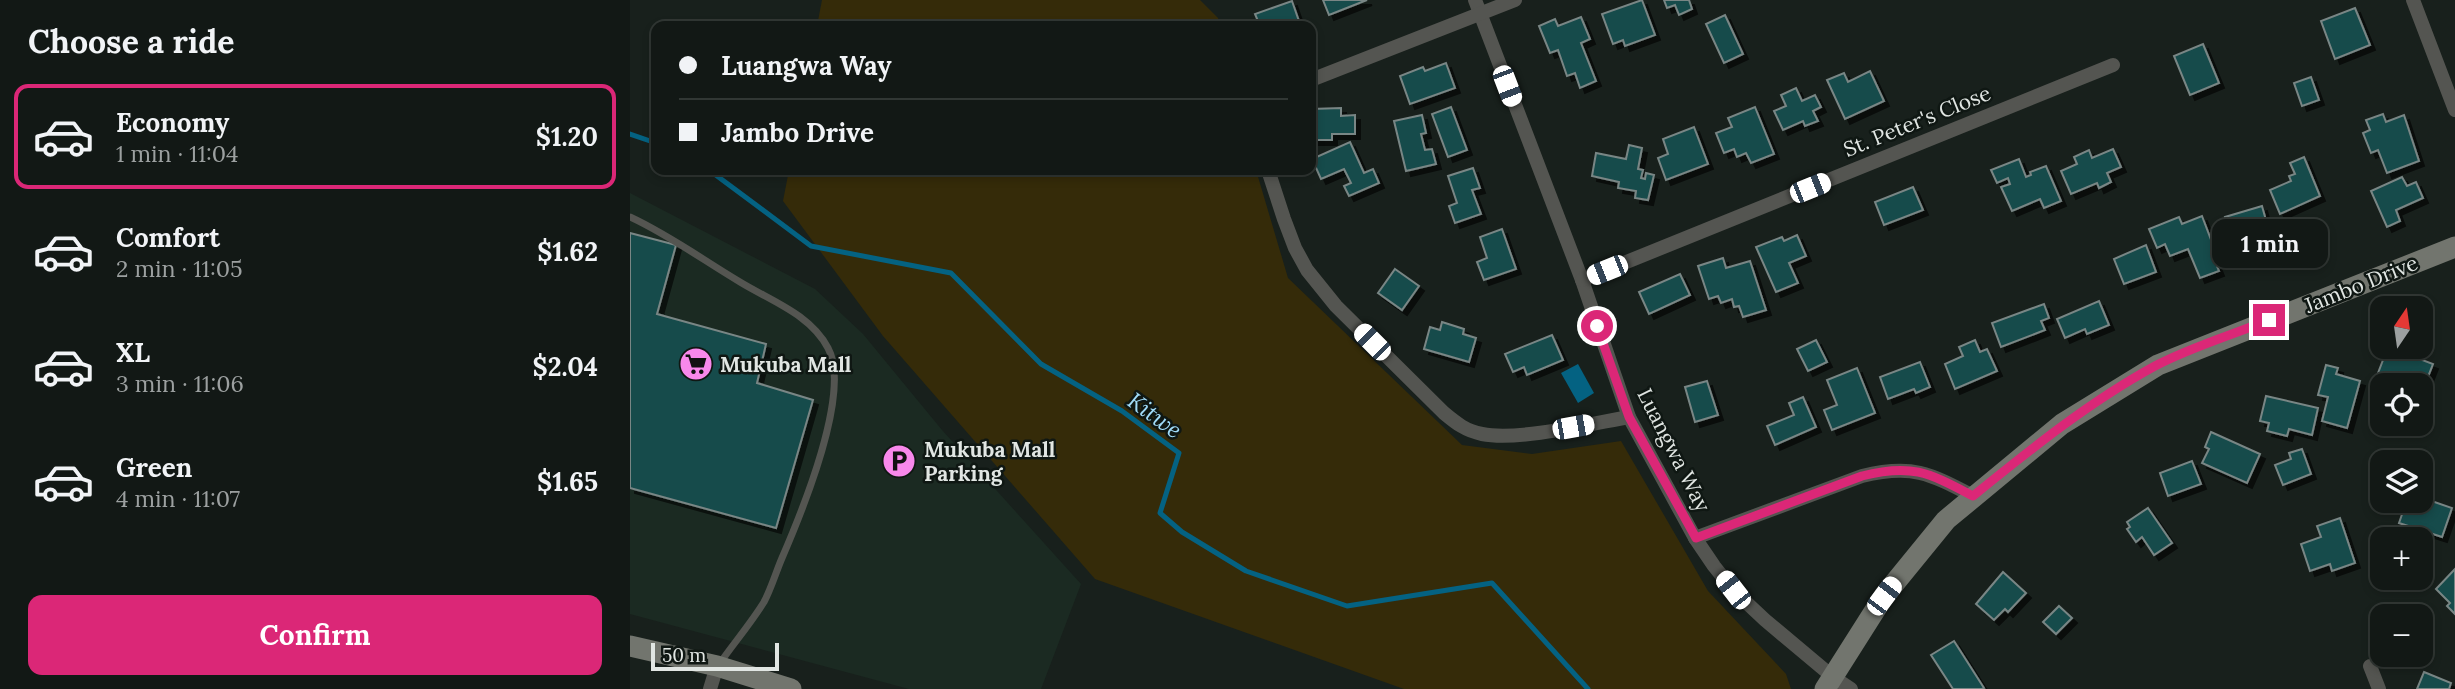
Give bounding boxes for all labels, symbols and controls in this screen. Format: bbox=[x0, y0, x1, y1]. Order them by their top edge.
text: Choose a ride bbox=[28, 21, 235, 62]
text: Luangwa Way bbox=[721, 49, 892, 82]
car bbox=[1490, 63, 1525, 109]
street label: St. Peter's Close bbox=[1839, 79, 1995, 163]
icon: car bbox=[32, 105, 95, 168]
text: Economy bbox=[116, 106, 229, 139]
text: Jambo Drive bbox=[721, 116, 874, 149]
text: $1.20 bbox=[536, 120, 598, 153]
text: 1 min · 11:04 bbox=[116, 139, 239, 168]
car bbox=[1787, 170, 1834, 206]
callout: 1 min bbox=[2211, 218, 2327, 268]
icon: car bbox=[32, 220, 95, 283]
text: Comfort bbox=[116, 221, 220, 254]
text: 1 min bbox=[2241, 229, 2299, 258]
text: $1.62 bbox=[537, 235, 598, 268]
street label: Jambo Drive bbox=[2300, 249, 2422, 319]
car bbox=[1584, 252, 1631, 288]
text: 2 min · 11:05 bbox=[116, 254, 243, 283]
north arrow bbox=[2370, 296, 2432, 359]
map controls bbox=[2370, 296, 2433, 667]
route end bbox=[2253, 304, 2285, 336]
route start bbox=[1581, 310, 1613, 342]
car bbox=[1350, 320, 1395, 364]
icon: car bbox=[32, 335, 95, 398]
text: XL bbox=[116, 336, 150, 369]
supermarket icon: Mukuba Mall bbox=[677, 345, 715, 383]
text: $2.04 bbox=[532, 350, 598, 383]
place label: Mukuba Mall bbox=[720, 351, 852, 378]
text: 3 min · 11:06 bbox=[116, 369, 244, 398]
button: locate bbox=[2370, 373, 2433, 436]
street label: Luangwa Way bbox=[1631, 384, 1717, 516]
water label: Kitwe bbox=[1122, 386, 1188, 444]
car bbox=[1551, 413, 1596, 441]
place label: Mukuba Mall Parking bbox=[924, 436, 1056, 487]
parking icon: Mukuba Mall Parking bbox=[880, 442, 918, 480]
icon: car bbox=[32, 450, 95, 513]
button: layers bbox=[2370, 450, 2433, 513]
text: Green bbox=[116, 451, 192, 484]
text: $1.65 bbox=[537, 465, 598, 498]
text: 4 min · 11:07 bbox=[116, 484, 240, 513]
button: + bbox=[2370, 527, 2433, 590]
car bbox=[1712, 567, 1755, 613]
car bbox=[1863, 573, 1906, 619]
button: Confirm bbox=[28, 595, 602, 675]
button: − bbox=[2370, 604, 2433, 667]
scale bar bbox=[651, 640, 779, 672]
text: 50 m bbox=[662, 643, 706, 667]

